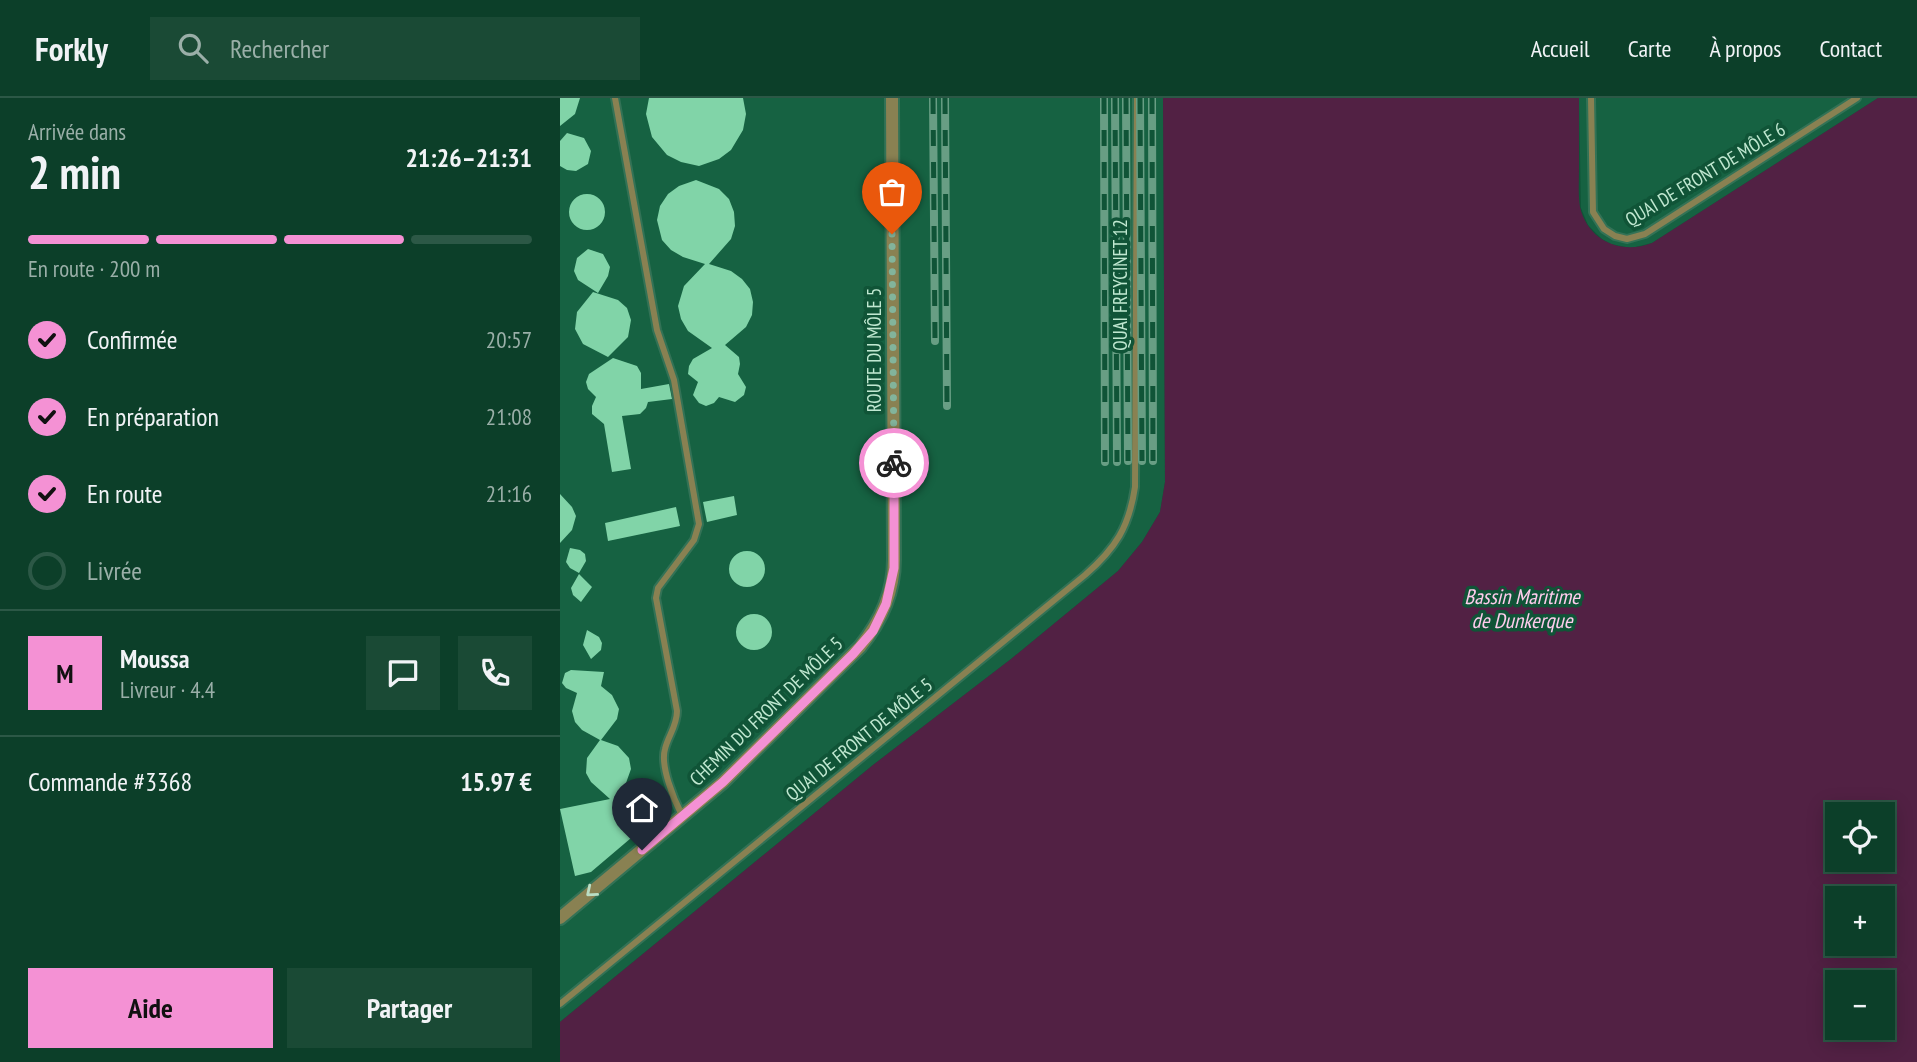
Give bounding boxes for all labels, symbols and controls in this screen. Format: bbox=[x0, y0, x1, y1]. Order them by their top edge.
search box bbox=[150, 17, 640, 80]
text: Forkly bbox=[35, 27, 108, 70]
icon: search bbox=[174, 29, 212, 67]
text: Rechercher bbox=[230, 32, 329, 65]
text: Accueil bbox=[1531, 33, 1590, 64]
text: Carte bbox=[1628, 33, 1671, 64]
text: À propos bbox=[1709, 33, 1781, 64]
text: Contact bbox=[1819, 33, 1882, 64]
text: Arrivée dans bbox=[28, 117, 126, 146]
street label: QUAI DE FRONT DE MÔLE 6 bbox=[1621, 117, 1789, 231]
text: 21:26–21:31 bbox=[405, 141, 532, 174]
text: 2 min bbox=[28, 142, 121, 202]
pin bbox=[862, 162, 922, 234]
icon: bag bbox=[873, 173, 911, 211]
street label: QUAI FREYCINET 12 bbox=[1108, 219, 1132, 351]
text: En route · 200 m bbox=[28, 254, 160, 283]
street label: ROUTE DU MÔLE 5 bbox=[862, 288, 886, 412]
icon: check bbox=[28, 321, 66, 359]
text: Confirmée bbox=[87, 323, 178, 356]
text: 20:57 bbox=[486, 325, 532, 354]
icon: check bbox=[28, 398, 66, 436]
text: En préparation bbox=[87, 400, 219, 433]
text: 21:08 bbox=[486, 402, 532, 431]
courier bbox=[859, 428, 929, 498]
icon: bike bbox=[875, 444, 913, 482]
icon: check bbox=[28, 475, 66, 513]
text: En route bbox=[87, 477, 162, 510]
text: 21:16 bbox=[486, 479, 532, 508]
text: Livrée bbox=[87, 554, 142, 587]
water label: Bassin Maritime de Dunkerque bbox=[1464, 583, 1581, 634]
street label: CHEMIN DU FRONT DE MÔLE 5 bbox=[684, 632, 848, 790]
button: chat bbox=[366, 636, 440, 710]
button: phone bbox=[458, 636, 532, 710]
text: Moussa bbox=[120, 642, 189, 675]
text: M bbox=[56, 657, 74, 690]
street label: QUAI DE FRONT DE MÔLE 5 bbox=[781, 672, 937, 806]
text: Livreur · 4.4 bbox=[120, 675, 215, 704]
text: Commande #3368 bbox=[28, 765, 192, 798]
text: 15.97 € bbox=[460, 765, 532, 798]
pin bbox=[612, 778, 672, 850]
icon: home bbox=[623, 789, 661, 827]
map controls bbox=[1825, 802, 1895, 1040]
button: locate bbox=[1825, 802, 1895, 872]
one-way arrow bbox=[587, 884, 600, 896]
button: + bbox=[1825, 886, 1895, 956]
button: Aide bbox=[28, 968, 273, 1048]
button: Partager bbox=[287, 968, 532, 1048]
button: − bbox=[1825, 970, 1895, 1040]

